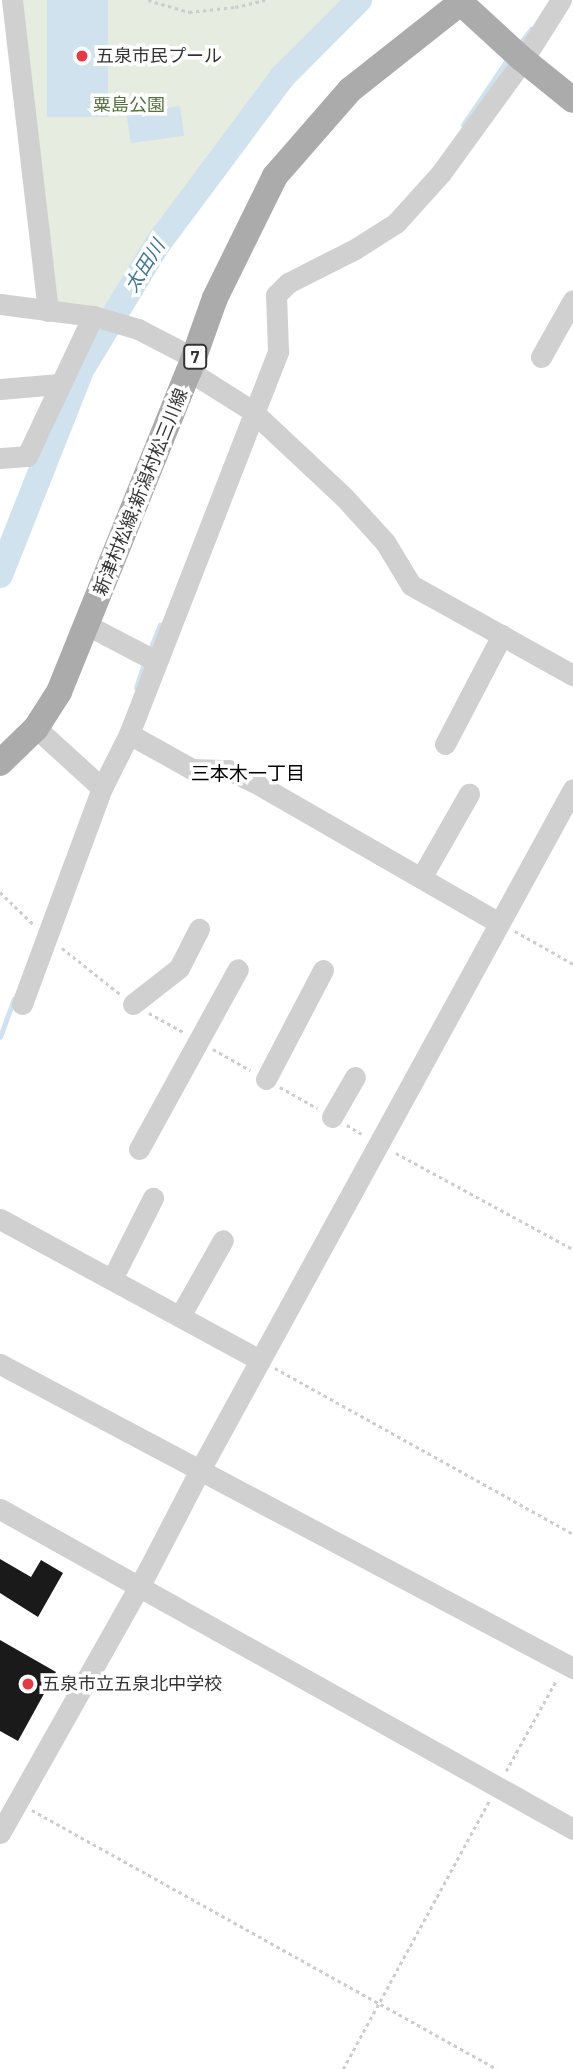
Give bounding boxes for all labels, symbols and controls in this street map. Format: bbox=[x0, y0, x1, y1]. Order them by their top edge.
place label: 五泉市民プール bbox=[96, 45, 222, 67]
marker: 五泉市民プール bbox=[74, 48, 90, 64]
park label: 粟島公園 bbox=[93, 94, 165, 116]
water label: 太田川 bbox=[120, 236, 170, 296]
road number: 7 bbox=[183, 344, 207, 370]
street label: 新津村松線;新潟村松三川線 bbox=[90, 385, 192, 599]
district label: 三本木一丁目 bbox=[191, 763, 305, 785]
place label: 五泉市立五泉北中学校 bbox=[42, 1673, 222, 1695]
marker: 五泉市立五泉北中学校 bbox=[20, 1676, 36, 1692]

